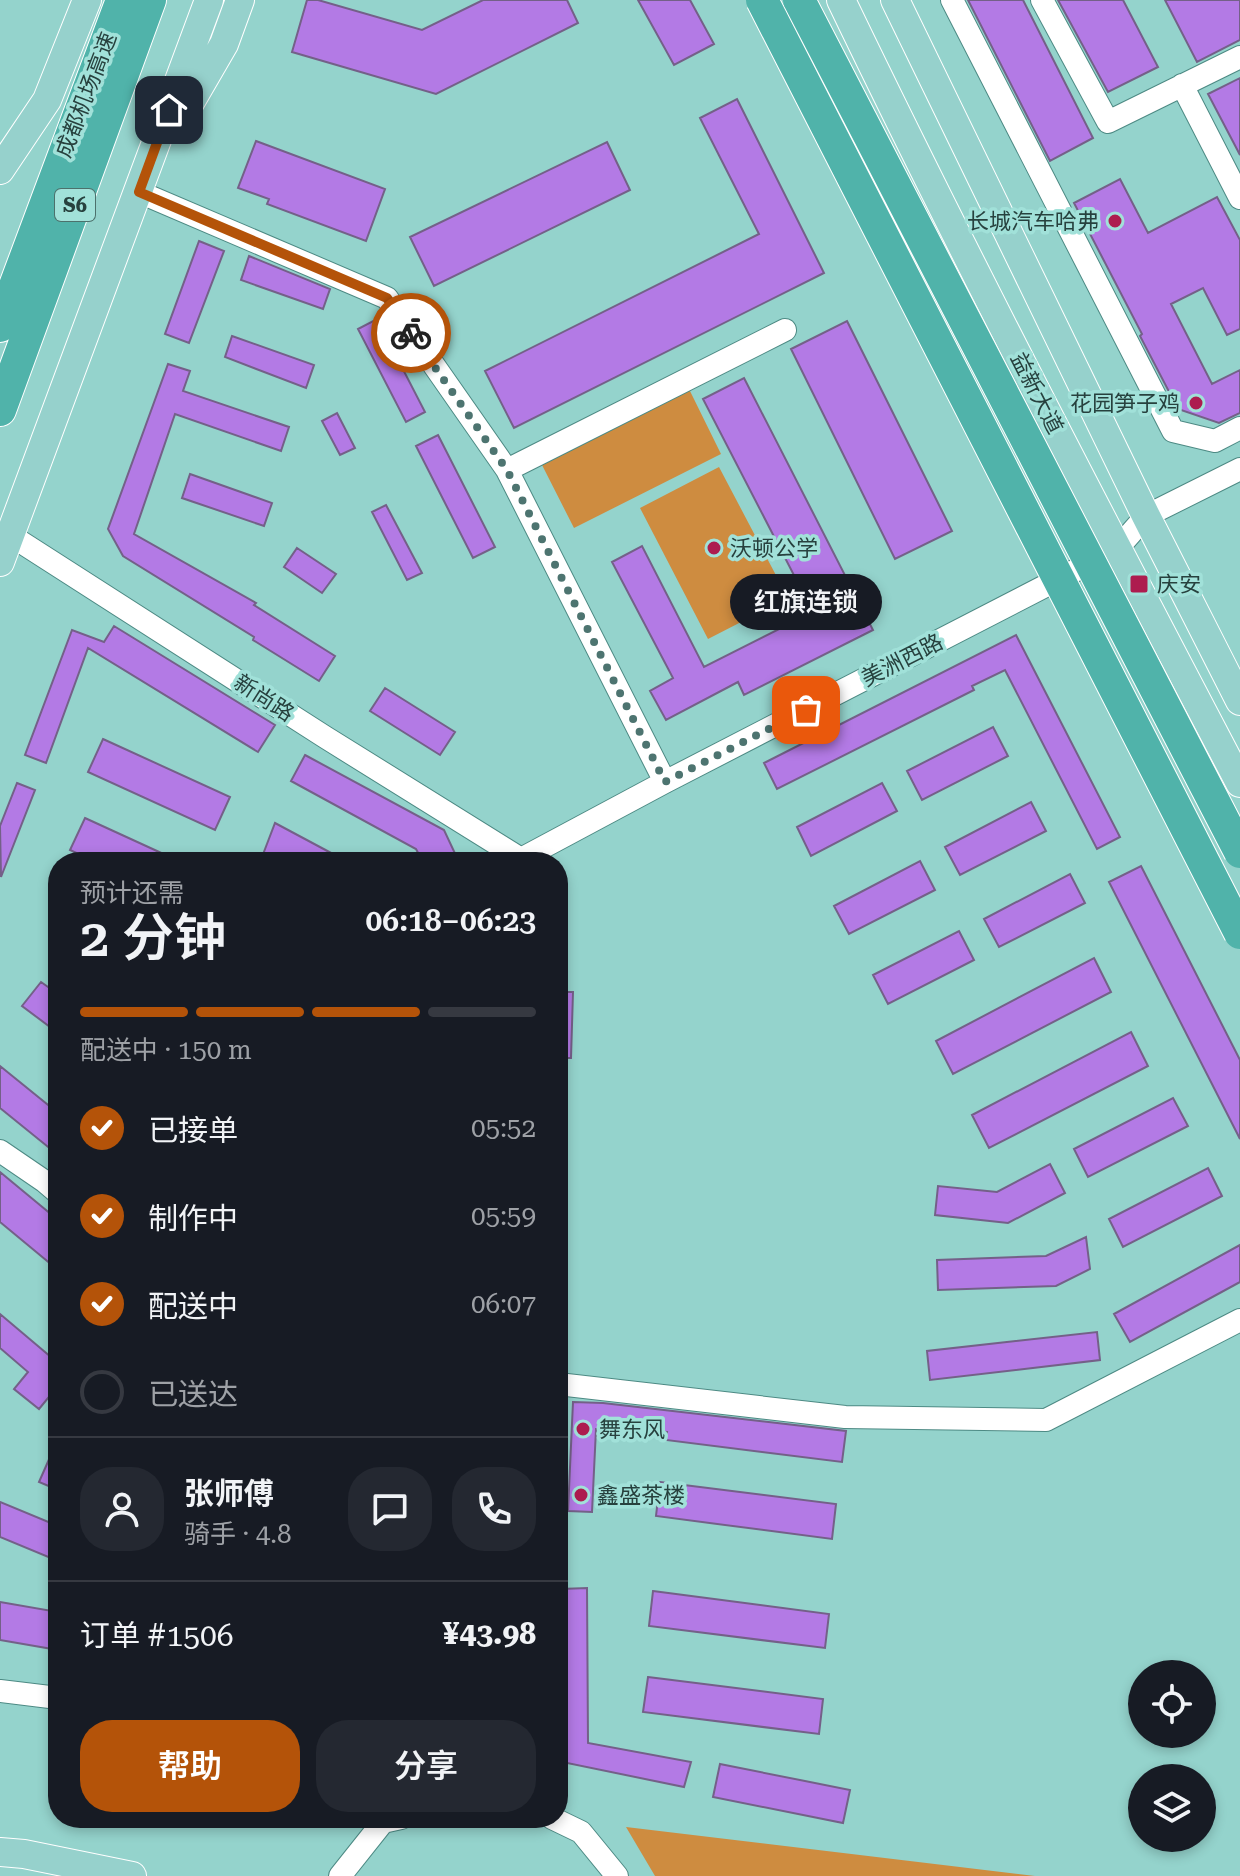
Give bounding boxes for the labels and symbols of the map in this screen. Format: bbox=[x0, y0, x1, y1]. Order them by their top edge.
street label: 成都机场高速 bbox=[51, 29, 121, 161]
pin bbox=[135, 76, 203, 144]
road number: S6 bbox=[55, 189, 95, 221]
place label: 长城汽车哈弗 bbox=[967, 209, 1099, 234]
marker: 长城汽车哈弗 bbox=[1106, 212, 1124, 230]
courier bbox=[371, 293, 451, 373]
street label: 益新大道 bbox=[1006, 348, 1068, 438]
place label: 花园笋子鸡 bbox=[1070, 391, 1180, 416]
marker: 花园笋子鸡 bbox=[1187, 394, 1205, 412]
place label: 沃顿公学 bbox=[730, 536, 818, 561]
marker: 沃顿公学 bbox=[705, 539, 723, 557]
place label: 庆安 bbox=[1157, 572, 1201, 597]
marker: 庆安 bbox=[1128, 573, 1150, 595]
callout: 红旗连锁 bbox=[730, 574, 882, 630]
street label: 美洲西路 bbox=[857, 629, 947, 691]
street label: 新尚路 bbox=[230, 670, 298, 726]
pin bbox=[772, 676, 840, 744]
place label: 舞东风 bbox=[599, 1417, 665, 1442]
marker: 舞东风 bbox=[574, 1420, 592, 1438]
place label: 鑫盛茶楼 bbox=[597, 1483, 685, 1508]
marker: 鑫盛茶楼 bbox=[572, 1486, 590, 1504]

